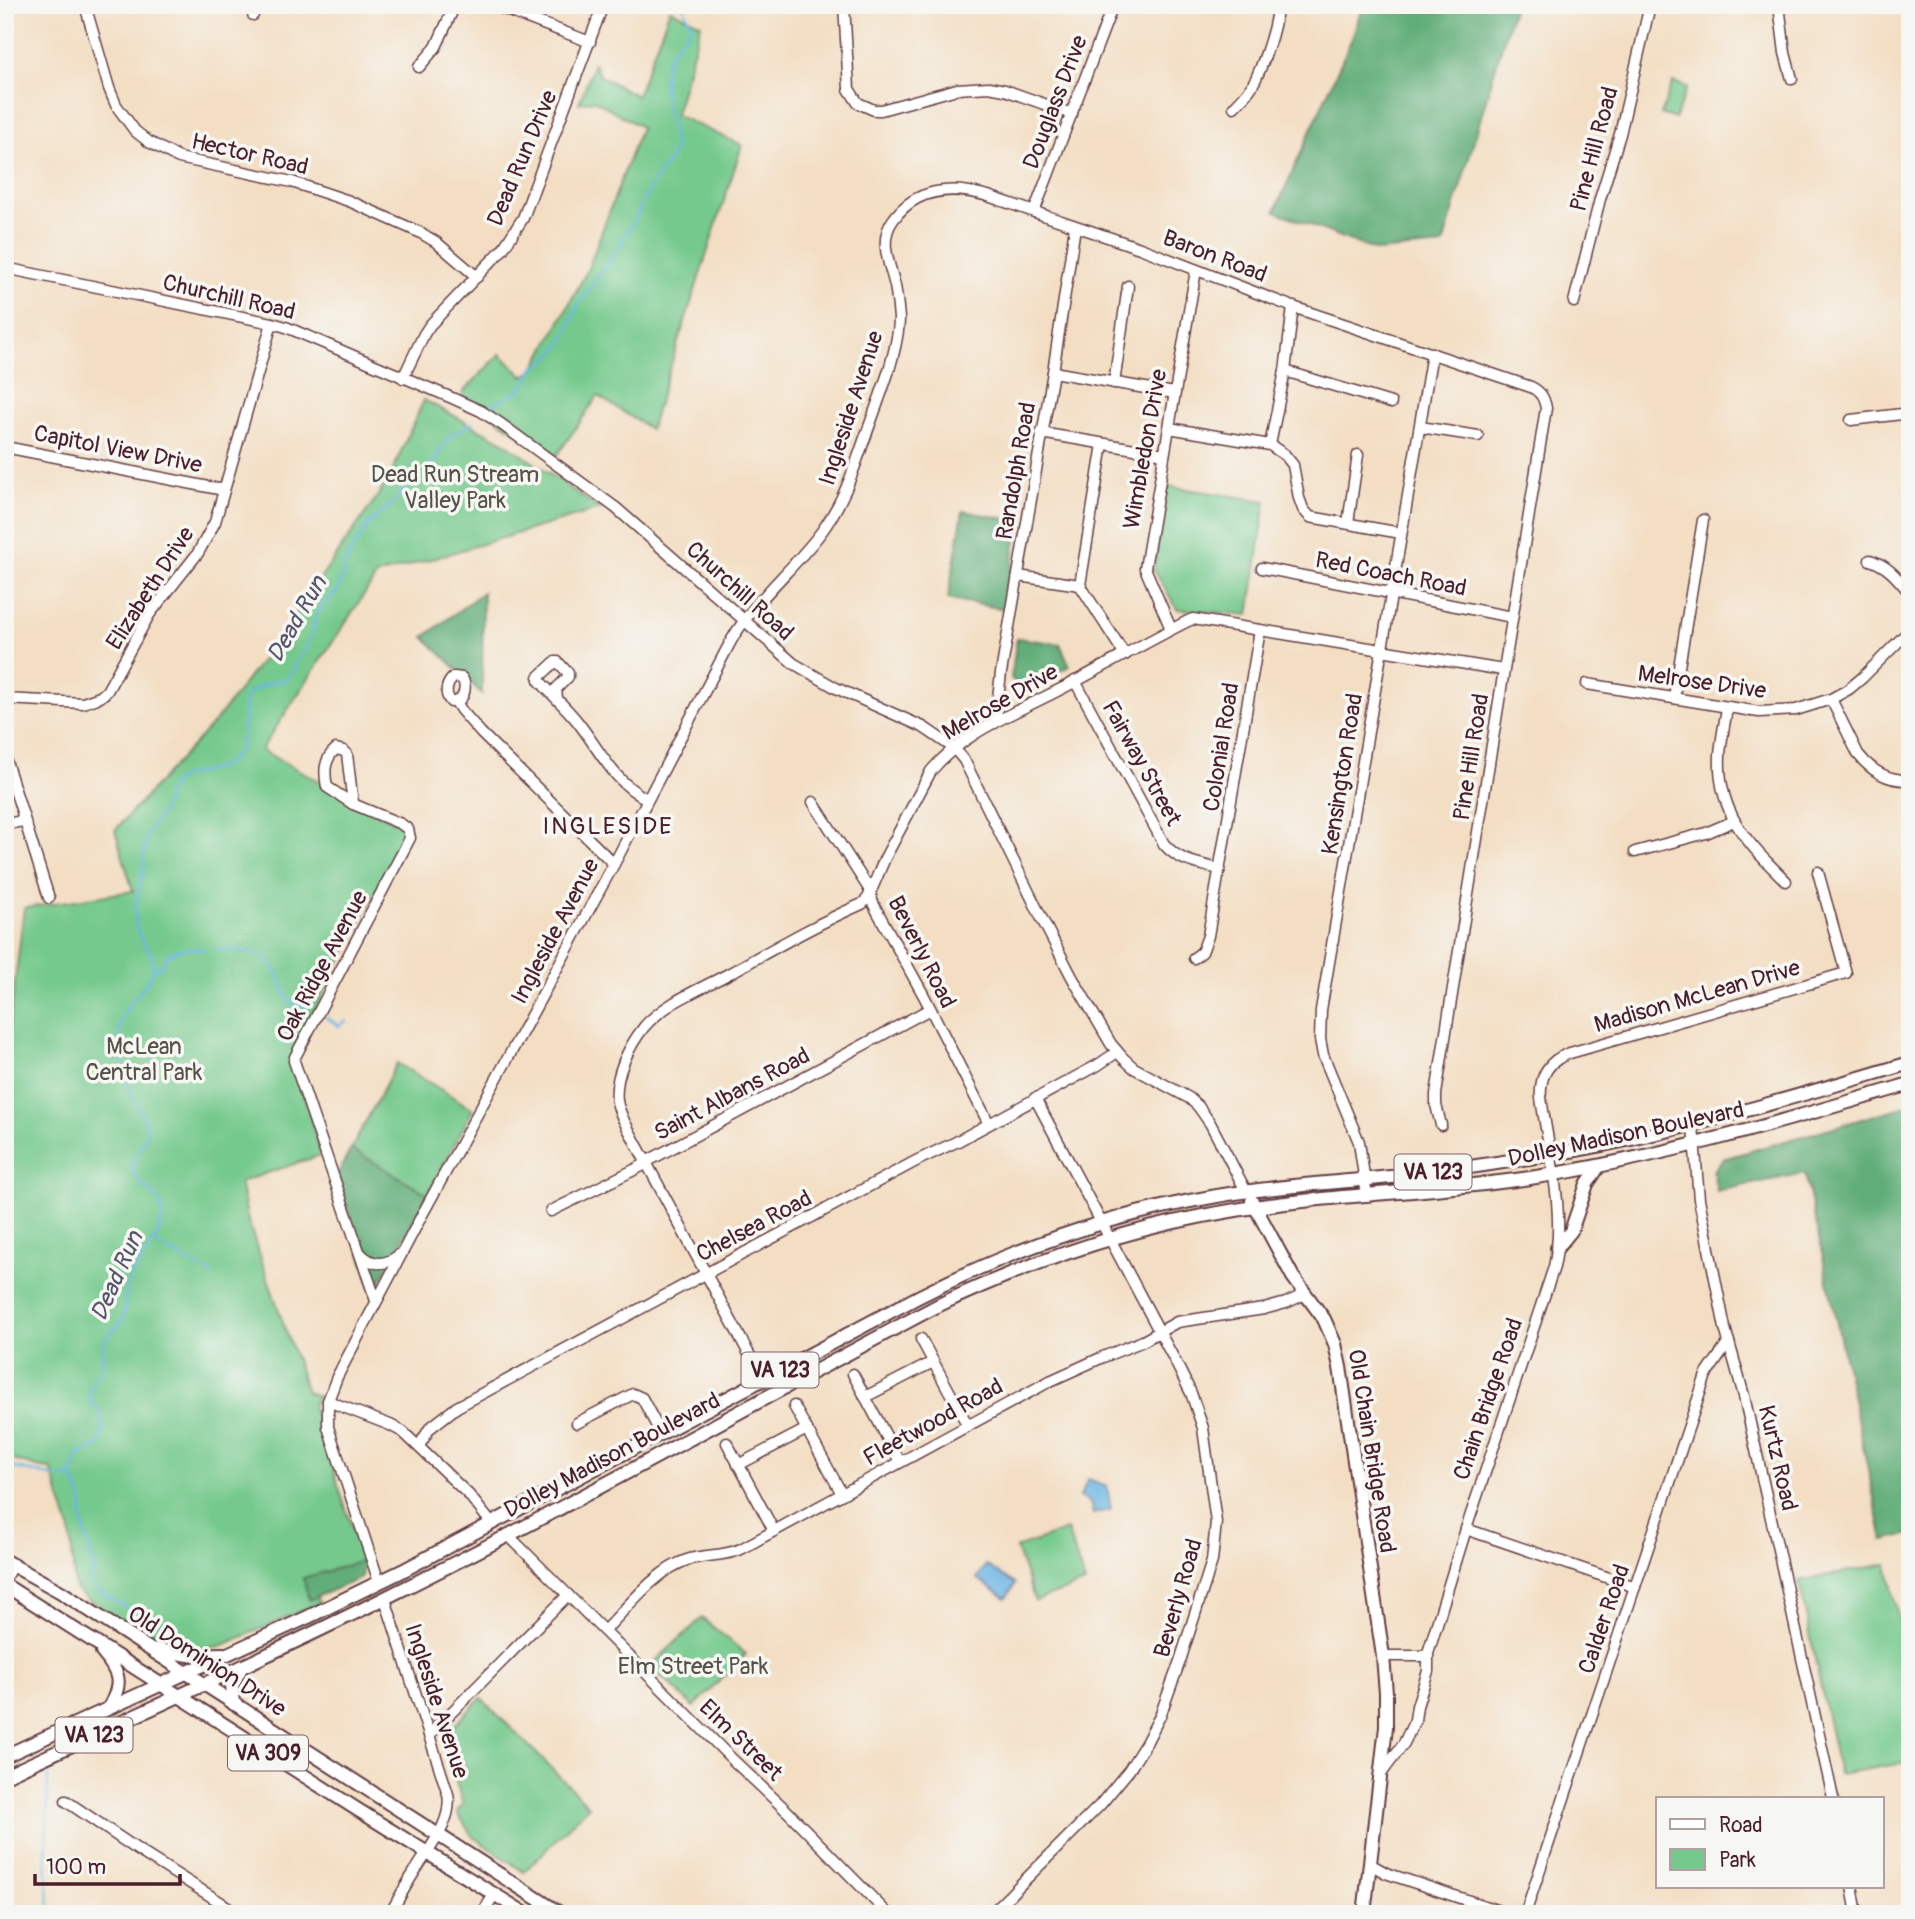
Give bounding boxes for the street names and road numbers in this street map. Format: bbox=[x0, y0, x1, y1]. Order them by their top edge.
street label: Douglass Drive bbox=[1016, 30, 1094, 173]
street label: Pine Hill Road bbox=[1563, 83, 1625, 215]
street label: Dead Run Drive bbox=[480, 85, 564, 230]
street label: Hector Road bbox=[189, 126, 311, 182]
street label: Baron Road bbox=[1159, 223, 1271, 289]
street label: Churchill Road bbox=[160, 268, 298, 326]
street label: Ingleside Avenue bbox=[812, 326, 890, 489]
street label: Wimbledon Drive bbox=[1117, 366, 1173, 531]
street label: Randolph Road bbox=[990, 400, 1042, 542]
street label: Capitol View Drive bbox=[31, 418, 205, 480]
street label: Elizabeth Drive bbox=[99, 520, 201, 655]
street label: Churchill Road bbox=[680, 535, 800, 647]
street label: Red Coach Road bbox=[1313, 545, 1469, 603]
street label: Melrose Drive bbox=[937, 657, 1064, 747]
street label: Melrose Drive bbox=[1636, 659, 1769, 705]
street label: Colonial Road bbox=[1197, 681, 1245, 813]
street label: Kensington Road bbox=[1315, 691, 1369, 857]
street label: Pine Hill Road bbox=[1447, 691, 1495, 823]
street label: Fairway Street bbox=[1096, 695, 1189, 831]
street label: Ingleside Avenue bbox=[504, 853, 606, 1009]
street label: Oak Ridge Avenue bbox=[270, 885, 374, 1047]
street label: Beverly Road bbox=[881, 891, 963, 1013]
street label: Madison McLean Drive bbox=[1591, 953, 1804, 1039]
street label: Saint Albans Road bbox=[649, 1041, 815, 1147]
street label: Dolley Madison Boulevard bbox=[1505, 1095, 1747, 1173]
road number: VA 123 bbox=[1394, 1154, 1472, 1190]
street label: Chelsea Road bbox=[691, 1183, 817, 1269]
street label: Chain Bridge Road bbox=[1447, 1314, 1529, 1484]
street label: Old Chain Bridge Road bbox=[1342, 1347, 1402, 1555]
road number: VA 123 bbox=[742, 1352, 818, 1388]
street label: Fleetwood Road bbox=[858, 1372, 1008, 1472]
street label: Dolley Madison Boulevard bbox=[499, 1386, 725, 1524]
street label: Kurtz Road bbox=[1752, 1402, 1804, 1514]
street label: Beverly Road bbox=[1147, 1535, 1209, 1661]
street label: Calder Road bbox=[1572, 1560, 1636, 1678]
street label: Old Dominion Drive bbox=[122, 1599, 292, 1723]
street label: Ingleside Avenue bbox=[398, 1620, 476, 1783]
street label: Elm Street bbox=[693, 1693, 789, 1787]
road number: VA 123 bbox=[56, 1718, 132, 1752]
road number: VA 309 bbox=[228, 1736, 308, 1770]

